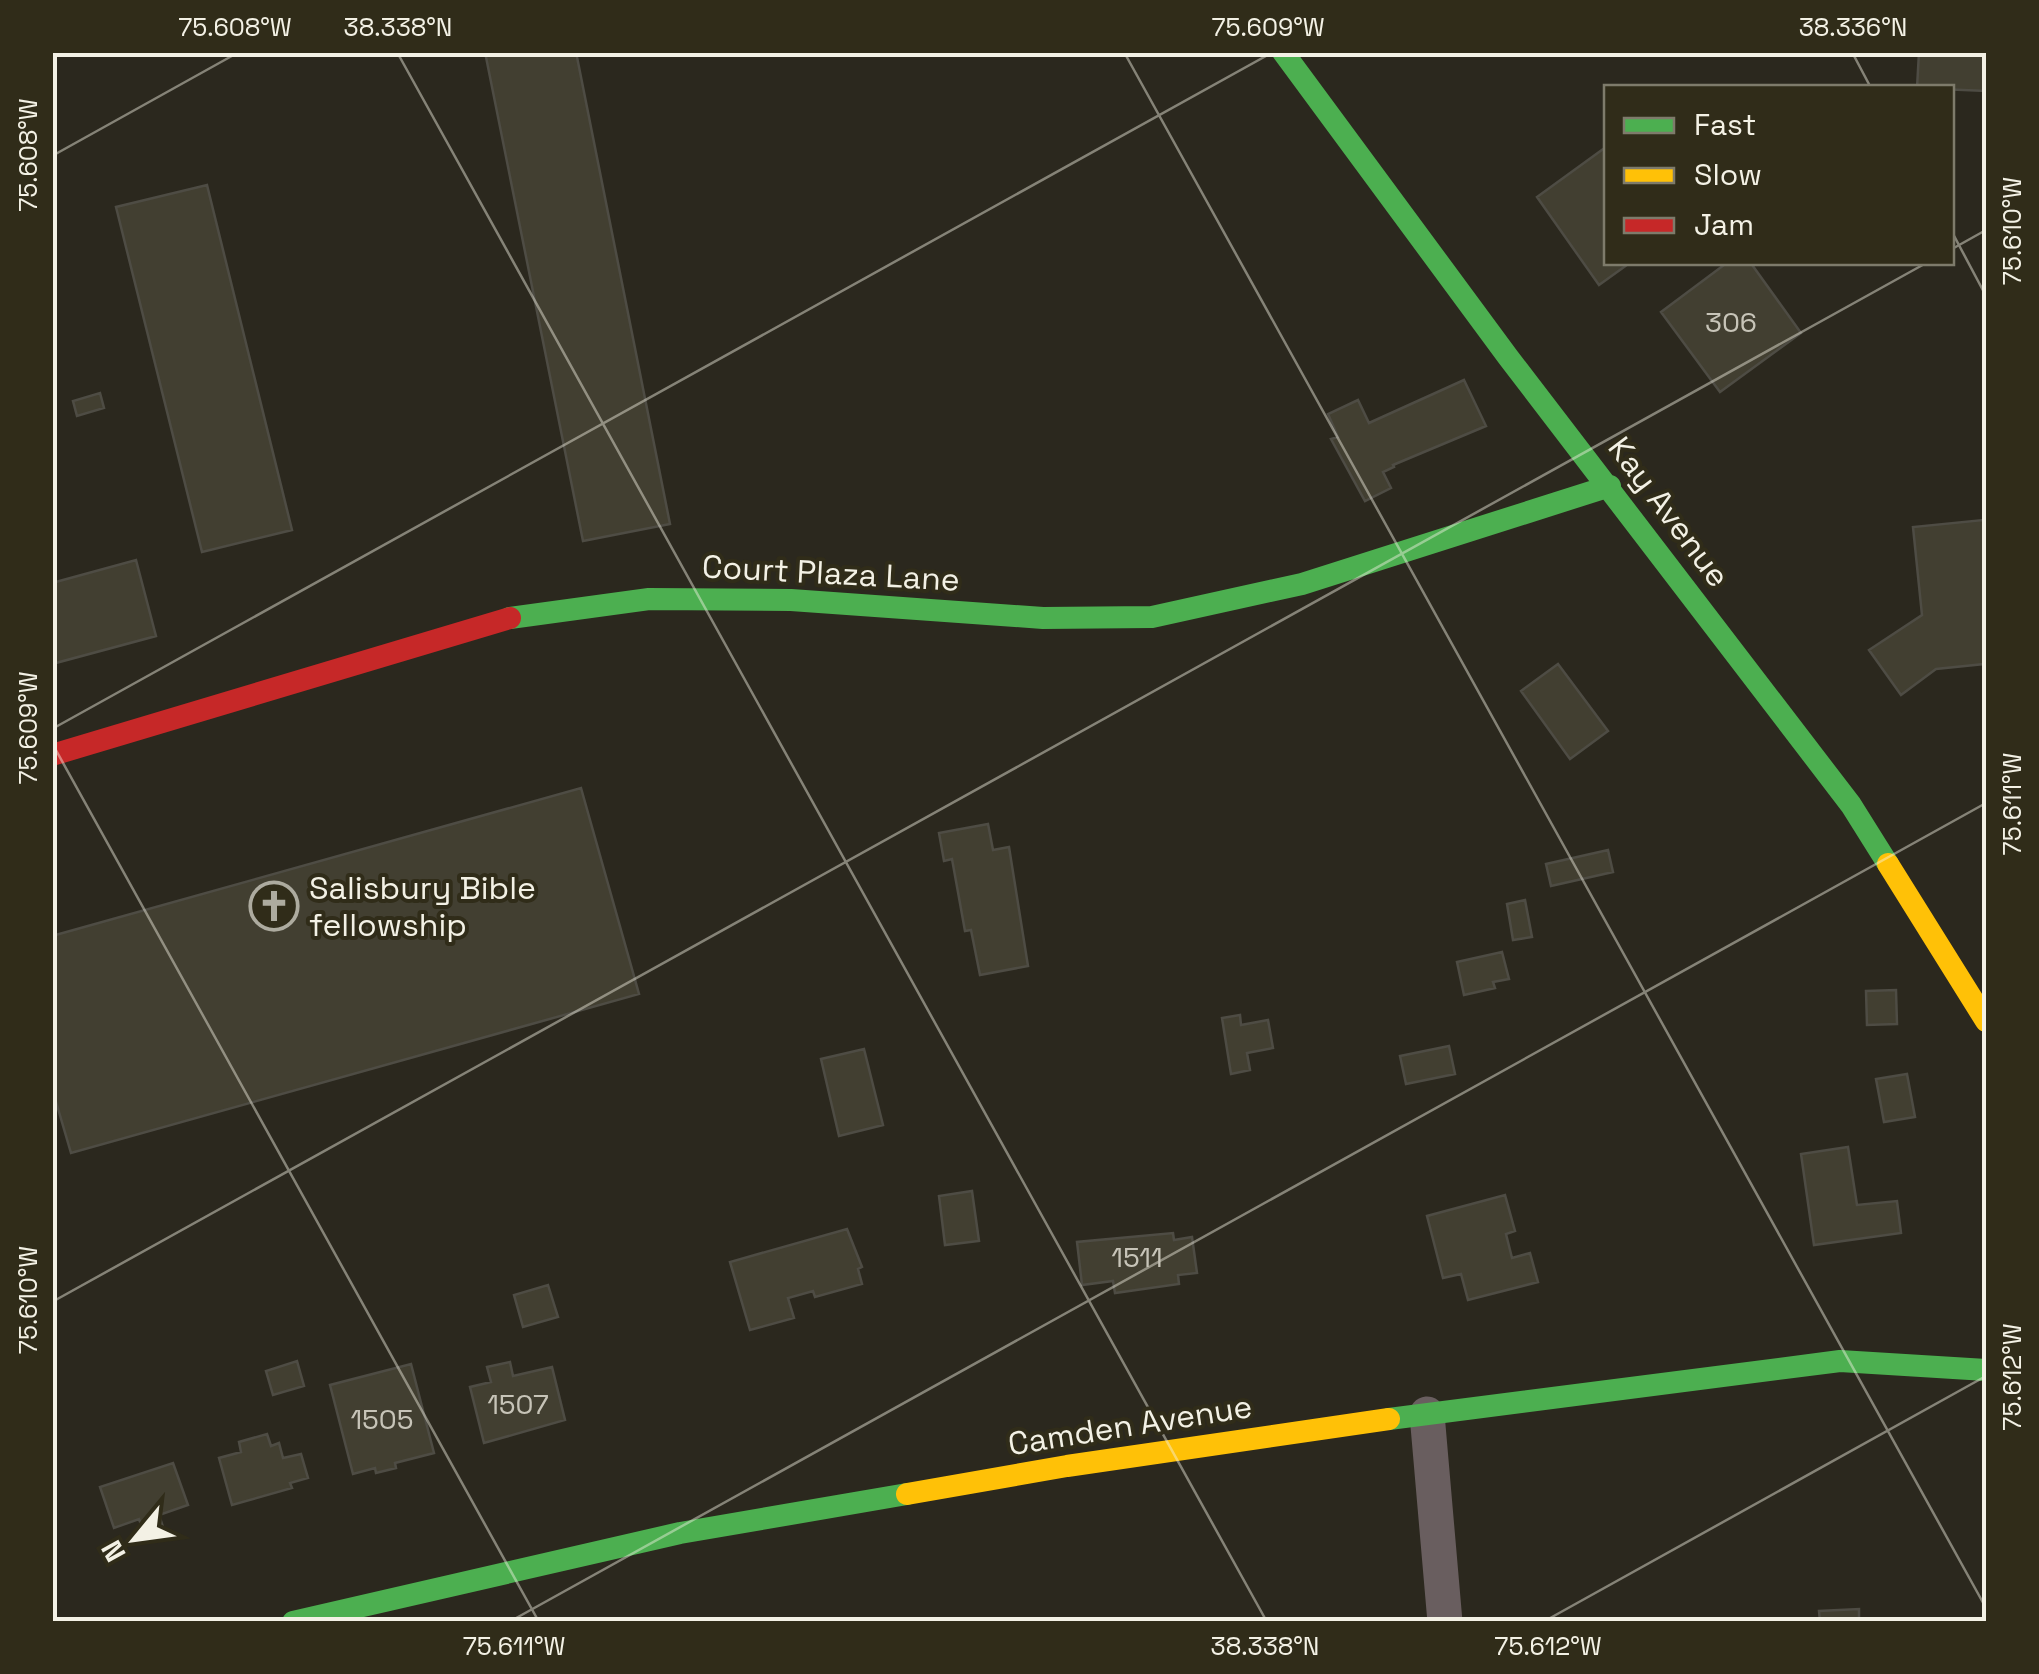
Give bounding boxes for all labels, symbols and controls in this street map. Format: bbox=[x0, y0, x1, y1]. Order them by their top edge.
text: 75.608°W bbox=[178, 11, 292, 43]
text: 38.338°N bbox=[344, 11, 452, 43]
text: 75.609°W bbox=[1211, 11, 1325, 43]
text: 38.336°N bbox=[1799, 11, 1907, 43]
legend bbox=[1604, 85, 1954, 265]
text: 75.608°W bbox=[12, 98, 44, 212]
text: Fast bbox=[1694, 105, 1756, 144]
text: Slow bbox=[1694, 155, 1762, 194]
text: 75.610°W bbox=[1996, 177, 2028, 285]
text: Jam bbox=[1694, 205, 1754, 244]
house number: 306 bbox=[1705, 304, 1757, 340]
street label: Kay Avenue bbox=[1599, 429, 1739, 595]
street label: Court Plaza Lane bbox=[701, 546, 961, 600]
text: 75.609°W bbox=[12, 671, 44, 785]
text: 75.611°W bbox=[1996, 753, 2028, 855]
place label: Salisbury Bible fellowship bbox=[309, 868, 536, 945]
church icon: Salisbury Bible fellowship bbox=[248, 880, 300, 932]
house number: 1511 bbox=[1111, 1239, 1163, 1275]
text: 75.610°W bbox=[12, 1246, 44, 1354]
text: 75.612°W bbox=[1996, 1323, 2028, 1431]
house number: 1507 bbox=[487, 1386, 549, 1422]
street label: Camden Avenue bbox=[1005, 1386, 1255, 1464]
house number: 1505 bbox=[350, 1401, 414, 1437]
north arrow bbox=[85, 1489, 185, 1589]
text: N bbox=[93, 1534, 133, 1568]
text: 75.611°W bbox=[463, 1630, 565, 1662]
text: 38.338°N bbox=[1211, 1630, 1319, 1662]
text: 75.612°W bbox=[1494, 1630, 1602, 1662]

